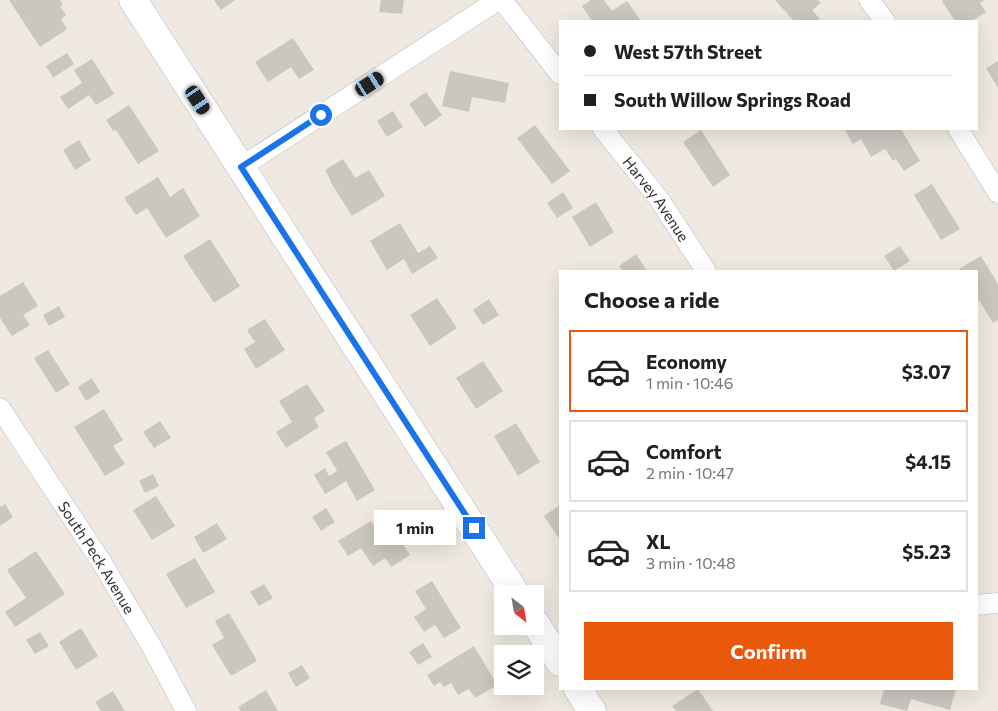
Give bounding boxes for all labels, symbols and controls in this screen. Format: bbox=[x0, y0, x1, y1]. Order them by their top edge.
text: West 57th Street bbox=[614, 40, 762, 63]
car bbox=[353, 70, 386, 98]
car bbox=[183, 83, 212, 117]
text: South Willow Springs Road bbox=[614, 88, 851, 111]
route start bbox=[310, 104, 332, 126]
street label: Harvey Avenue bbox=[619, 153, 693, 245]
text: Choose a ride bbox=[584, 286, 719, 313]
icon: car bbox=[586, 349, 631, 394]
text: Economy bbox=[646, 350, 727, 373]
text: $3.07 bbox=[902, 360, 951, 383]
text: 1 min · 10:46 bbox=[646, 373, 733, 392]
icon: car bbox=[586, 439, 631, 484]
text: Comfort bbox=[646, 440, 722, 463]
text: $4.15 bbox=[905, 450, 951, 473]
text: 2 min · 10:47 bbox=[646, 463, 734, 482]
street label: South Peck Avenue bbox=[55, 498, 139, 617]
callout: 1 min bbox=[374, 510, 456, 546]
route end bbox=[463, 517, 485, 539]
text: 1 min bbox=[396, 518, 434, 537]
icon: car bbox=[586, 529, 631, 574]
text: XL bbox=[646, 530, 671, 553]
text: $5.23 bbox=[902, 540, 951, 563]
text: 3 min · 10:48 bbox=[646, 553, 736, 572]
north arrow bbox=[494, 585, 544, 635]
map controls bbox=[494, 585, 544, 695]
button: Confirm bbox=[584, 622, 953, 680]
button: layers bbox=[494, 645, 544, 695]

